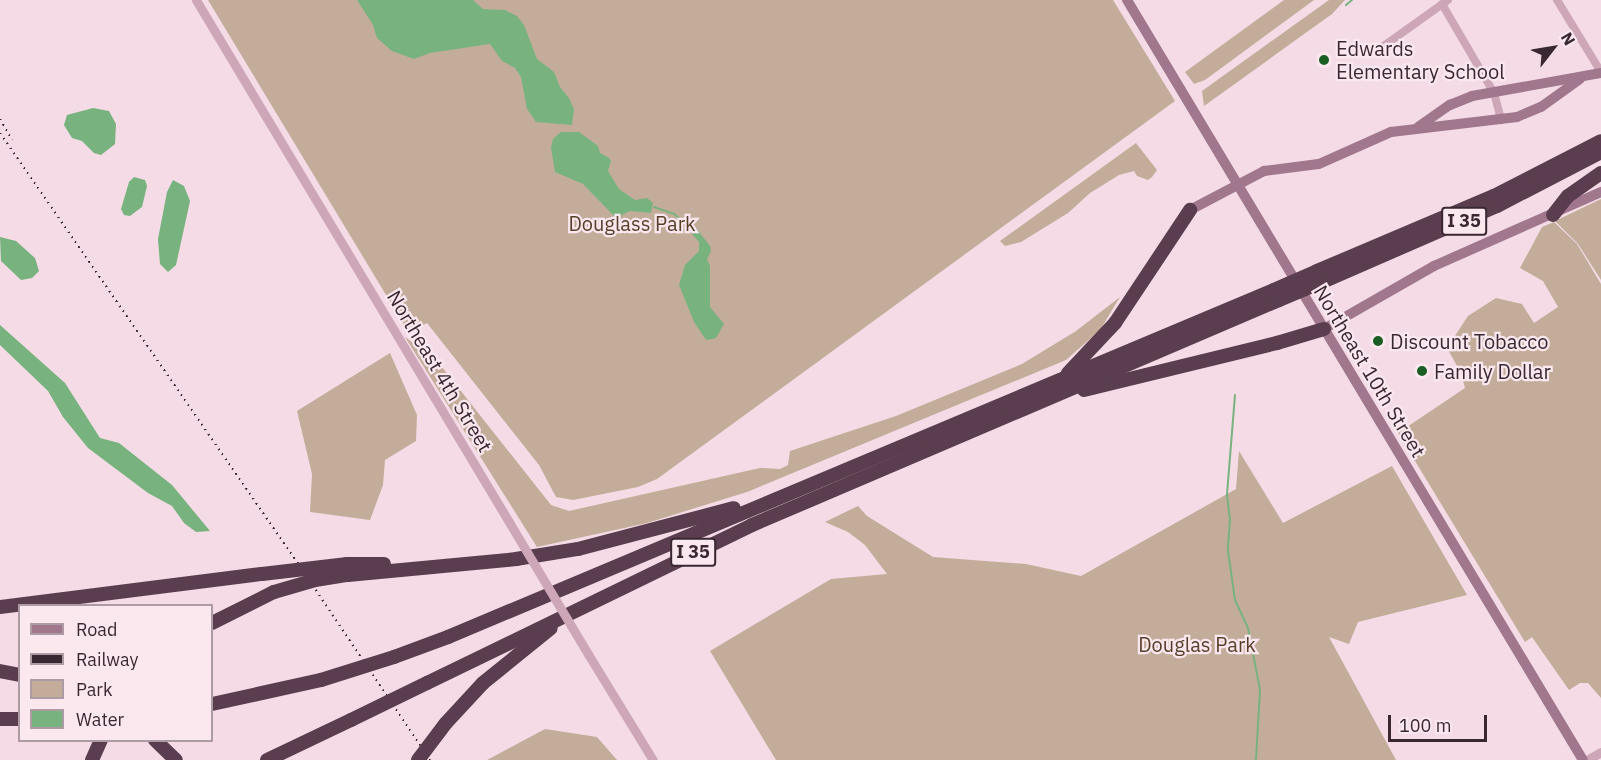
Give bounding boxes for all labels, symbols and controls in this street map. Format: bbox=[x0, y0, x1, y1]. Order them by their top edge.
north arrow bbox=[1523, 18, 1583, 78]
text: N bbox=[1557, 29, 1580, 49]
place label: Edwards Elementary School bbox=[1336, 36, 1505, 83]
marker: Edwards Elementary School bbox=[1317, 53, 1331, 67]
road number: I 35 bbox=[1440, 206, 1488, 236]
park label: Douglass Park bbox=[568, 211, 696, 235]
street label: Northeast 10th Street bbox=[1309, 281, 1431, 461]
street label: Northeast 4th Street bbox=[382, 286, 498, 456]
place label: Discount Tobacco bbox=[1390, 329, 1548, 353]
marker: Discount Tobacco bbox=[1371, 334, 1385, 348]
place label: Family Dollar bbox=[1434, 359, 1551, 383]
marker: Family Dollar bbox=[1415, 364, 1429, 378]
road number: I 35 bbox=[669, 537, 717, 567]
legend bbox=[18, 604, 213, 742]
text: Road bbox=[76, 618, 117, 641]
park label: Douglas Park bbox=[1138, 632, 1256, 656]
text: Railway bbox=[76, 648, 138, 671]
text: Park bbox=[76, 678, 112, 701]
scale bar bbox=[1391, 703, 1490, 741]
text: Water bbox=[76, 708, 124, 731]
text: 100 m bbox=[1399, 714, 1451, 737]

